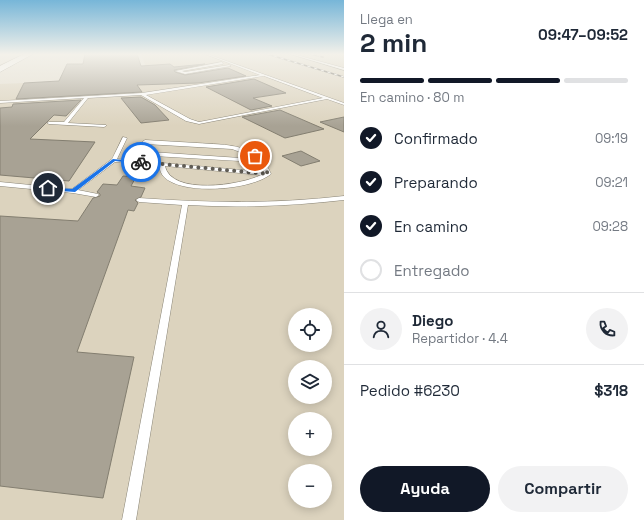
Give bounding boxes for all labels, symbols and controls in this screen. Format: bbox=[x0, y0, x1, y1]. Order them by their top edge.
text: Llega en bbox=[360, 11, 413, 28]
text: 09:47–09:52 bbox=[538, 25, 628, 44]
text: 2 min bbox=[360, 26, 427, 60]
text: En camino · 80 m bbox=[360, 89, 464, 106]
icon: check bbox=[360, 127, 382, 149]
text: Confirmado bbox=[394, 129, 478, 148]
text: 09:19 bbox=[595, 130, 628, 147]
pin bbox=[238, 139, 272, 173]
courier bbox=[121, 142, 161, 182]
icon: bag bbox=[244, 145, 266, 167]
icon: bike bbox=[130, 151, 152, 173]
pin bbox=[31, 171, 65, 205]
icon: check bbox=[360, 171, 382, 193]
text: Preparando bbox=[394, 173, 478, 192]
text: 09:21 bbox=[595, 174, 628, 191]
icon: home bbox=[37, 177, 59, 199]
icon: check bbox=[360, 215, 382, 237]
text: En camino bbox=[394, 217, 468, 236]
text: 09:28 bbox=[592, 218, 628, 235]
text: Entregado bbox=[394, 261, 470, 280]
map controls bbox=[288, 308, 332, 508]
button: locate bbox=[288, 308, 332, 352]
button: person bbox=[360, 308, 402, 350]
button: phone bbox=[586, 308, 628, 350]
text: Diego bbox=[412, 311, 453, 330]
text: Repartidor · 4.4 bbox=[412, 330, 508, 347]
button: layers bbox=[288, 360, 332, 404]
text: Pedido #6230 bbox=[360, 381, 460, 400]
text: $318 bbox=[594, 381, 628, 400]
button: + bbox=[288, 412, 332, 456]
button: − bbox=[288, 464, 332, 508]
button: Ayuda bbox=[360, 466, 490, 512]
button: Compartir bbox=[498, 466, 628, 512]

